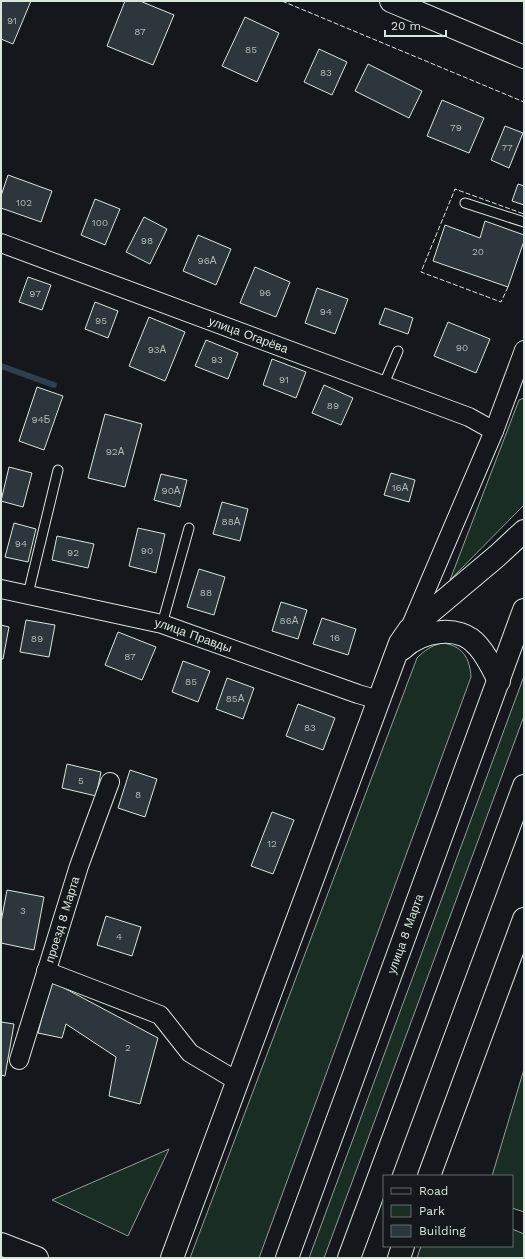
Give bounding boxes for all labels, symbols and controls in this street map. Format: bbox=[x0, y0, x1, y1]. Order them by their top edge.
scale bar bbox=[385, 12, 446, 38]
house number: 91 bbox=[7, 15, 17, 26]
text: 20 m bbox=[391, 19, 421, 33]
house number: 87 bbox=[134, 26, 146, 37]
house number: 85 bbox=[245, 44, 257, 55]
house number: 83 bbox=[320, 67, 332, 78]
house number: 79 bbox=[450, 122, 462, 133]
house number: 77 bbox=[501, 142, 513, 153]
house number: 102 bbox=[16, 197, 32, 208]
house number: 100 bbox=[92, 217, 108, 228]
house number: 98 bbox=[141, 235, 153, 246]
house number: 20 bbox=[472, 246, 484, 257]
house number: 96А bbox=[198, 255, 217, 266]
house number: 96 bbox=[259, 287, 271, 298]
house number: 97 bbox=[29, 288, 41, 299]
house number: 94 bbox=[320, 306, 332, 317]
street label: улица Огарёва bbox=[207, 314, 290, 356]
house number: 95 bbox=[95, 315, 107, 326]
house number: 90 bbox=[456, 342, 468, 353]
house number: 93А bbox=[148, 344, 167, 355]
house number: 93 bbox=[211, 354, 223, 365]
house number: 91 bbox=[279, 374, 289, 385]
house number: 89 bbox=[327, 400, 339, 411]
house number: 94Б bbox=[32, 414, 51, 425]
house number: 92А bbox=[106, 446, 125, 457]
house number: 16А bbox=[392, 482, 409, 493]
house number: 90А bbox=[161, 485, 181, 496]
house number: 88А bbox=[222, 516, 241, 527]
house number: 94 bbox=[15, 538, 27, 549]
house number: 90 bbox=[141, 545, 153, 556]
house number: 92 bbox=[67, 547, 79, 558]
house number: 88 bbox=[200, 587, 212, 598]
house number: 86А bbox=[280, 615, 299, 626]
street label: улица Правды bbox=[153, 616, 234, 655]
house number: 16 bbox=[330, 632, 340, 643]
house number: 89 bbox=[31, 633, 43, 644]
house number: 87 bbox=[124, 651, 136, 662]
house number: 85 bbox=[185, 676, 197, 687]
house number: 85А bbox=[226, 693, 245, 704]
house number: 83 bbox=[304, 722, 316, 733]
house number: 5 bbox=[78, 775, 84, 786]
house number: 8 bbox=[135, 789, 141, 800]
house number: 12 bbox=[267, 838, 277, 849]
street label: проезд 8 Марта bbox=[43, 874, 82, 964]
street label: улица 8 Марта bbox=[385, 892, 427, 976]
house number: 3 bbox=[20, 905, 26, 916]
house number: 4 bbox=[116, 931, 122, 942]
house number: 2 bbox=[125, 1042, 131, 1053]
legend bbox=[383, 1175, 513, 1247]
text: Road bbox=[419, 1184, 448, 1198]
text: Park bbox=[419, 1204, 445, 1218]
text: Building bbox=[419, 1224, 466, 1238]

